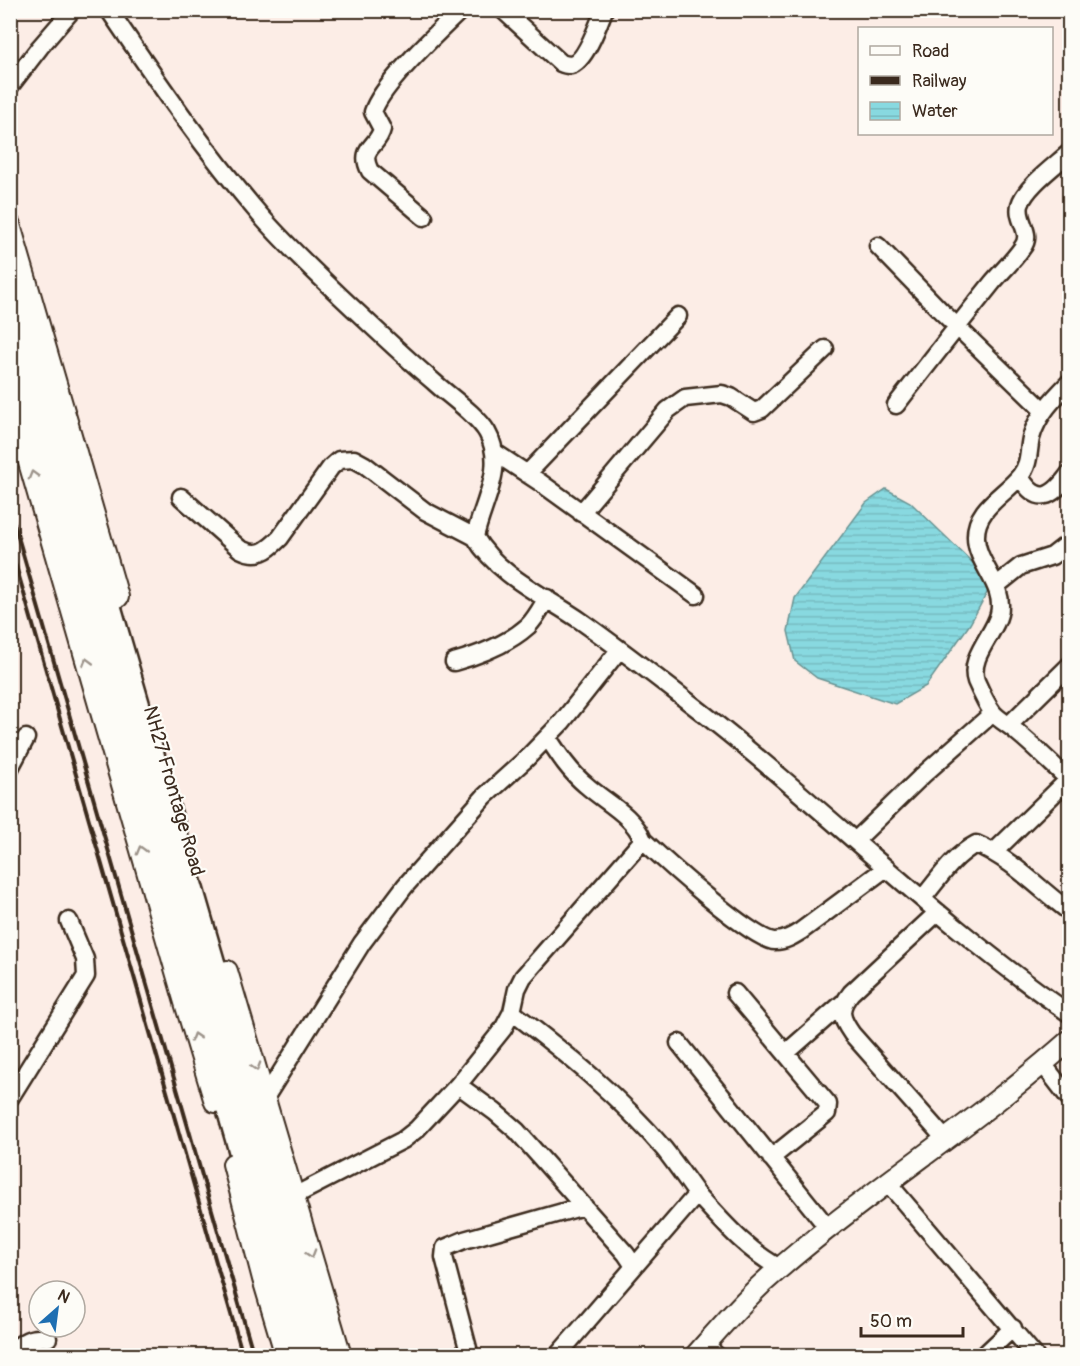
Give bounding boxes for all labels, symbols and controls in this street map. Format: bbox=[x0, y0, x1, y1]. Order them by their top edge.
legend bbox=[858, 27, 1053, 135]
text: Road bbox=[912, 40, 949, 63]
text: Railway bbox=[912, 70, 967, 93]
text: Water bbox=[912, 100, 958, 123]
one-way arrow bbox=[28, 470, 40, 481]
one-way arrow bbox=[82, 657, 94, 668]
street label: NH27 Frontage Road bbox=[138, 703, 210, 879]
one-way arrow bbox=[136, 845, 148, 856]
one-way arrow bbox=[190, 1032, 202, 1043]
one-way arrow bbox=[249, 1061, 261, 1072]
one-way arrow bbox=[304, 1249, 316, 1259]
north arrow bbox=[27, 1279, 87, 1339]
text: N bbox=[54, 1285, 73, 1308]
scale bar bbox=[861, 1300, 963, 1338]
text: 50 m bbox=[870, 1310, 912, 1333]

